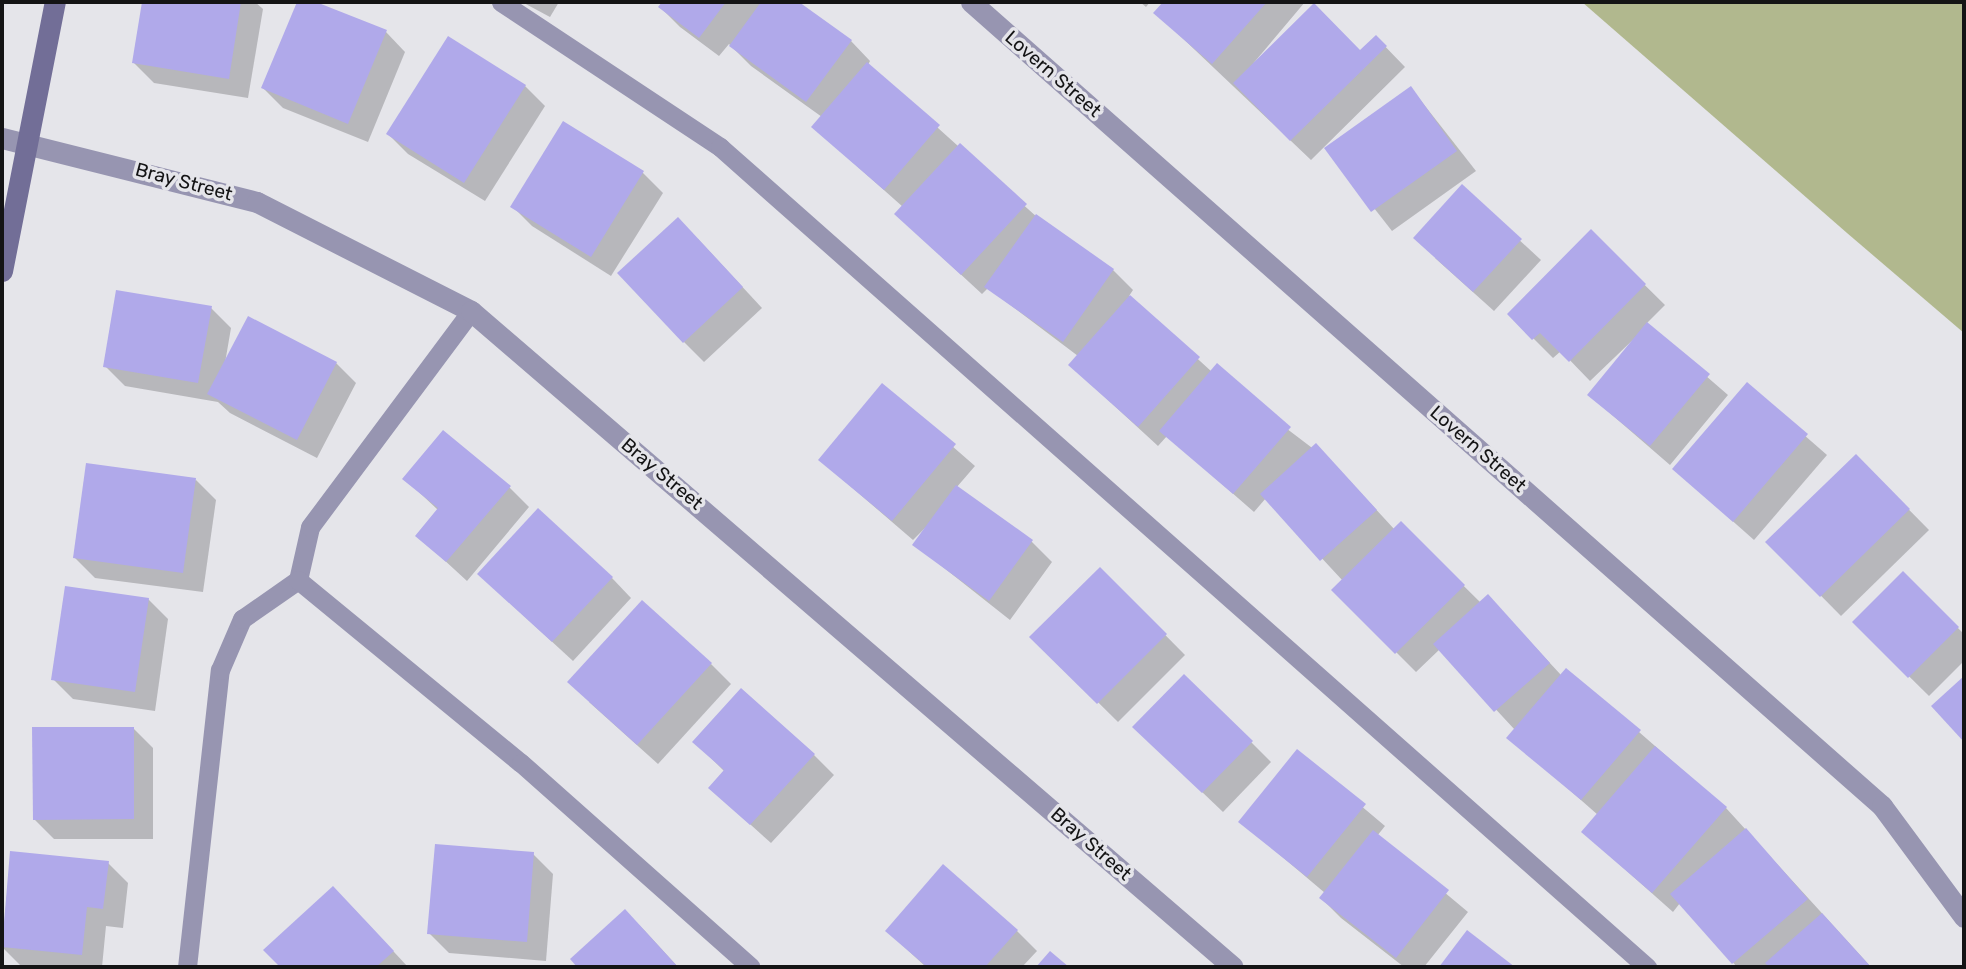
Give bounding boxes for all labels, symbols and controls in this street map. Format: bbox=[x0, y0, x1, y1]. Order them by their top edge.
street label: Lovern Street bbox=[1000, 26, 1106, 122]
street label: Bray Street bbox=[133, 158, 235, 206]
street label: Lovern Street bbox=[1425, 401, 1531, 497]
street label: Bray Street bbox=[616, 433, 708, 515]
street label: Bray Street bbox=[1046, 803, 1136, 885]

